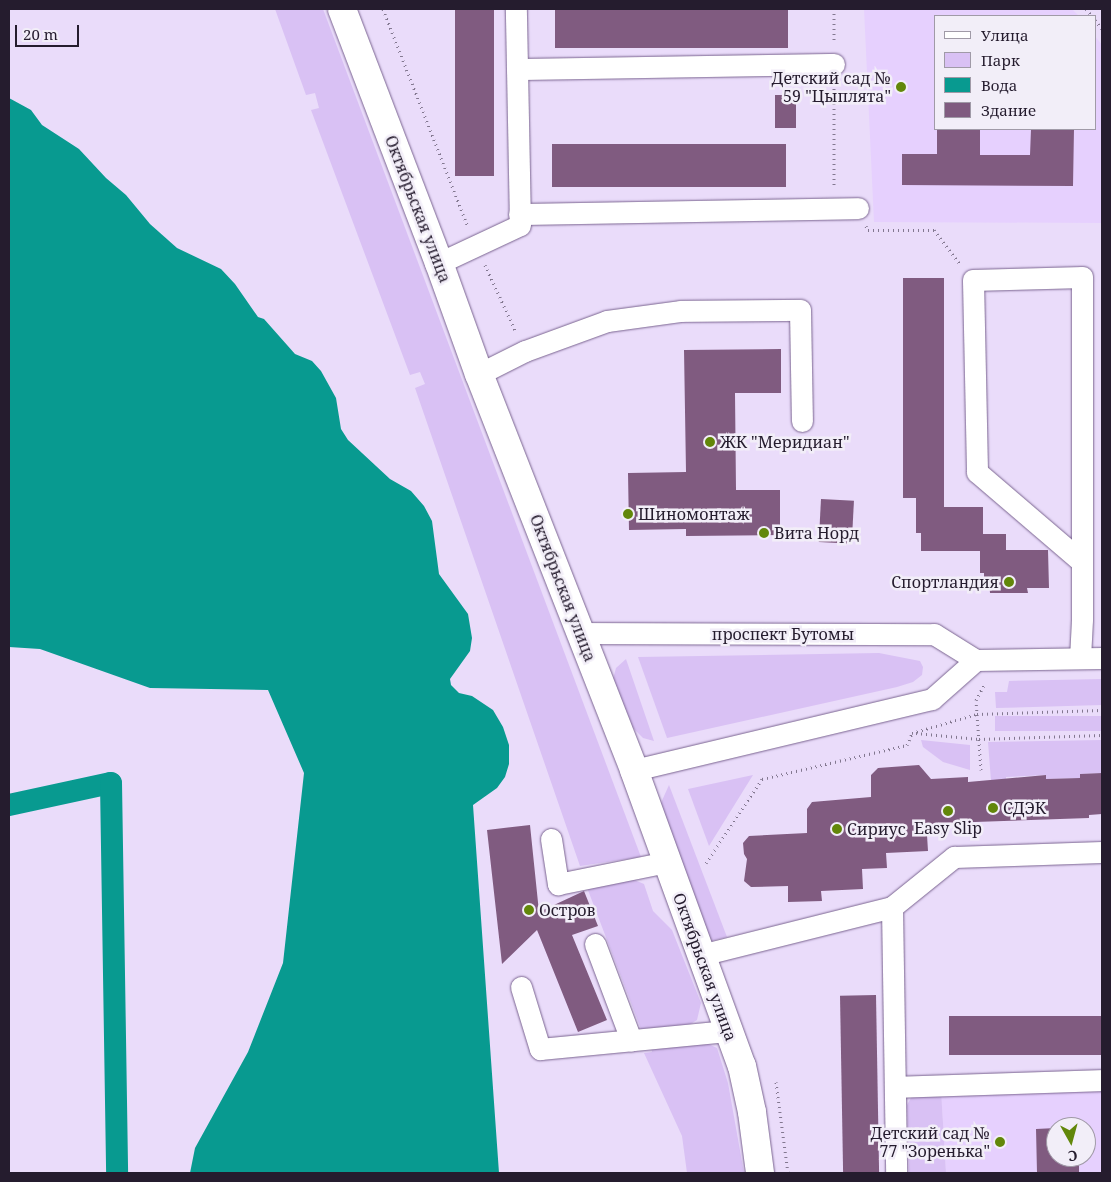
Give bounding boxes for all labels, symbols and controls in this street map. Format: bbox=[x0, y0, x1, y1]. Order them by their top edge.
scale bar bbox=[18, 15, 81, 47]
legend bbox=[934, 15, 1096, 130]
text: 20 m bbox=[23, 24, 58, 44]
text: Улица bbox=[981, 25, 1029, 45]
text: Парк bbox=[981, 50, 1020, 70]
place label: Детский сад № 59 "Цыплята" bbox=[772, 68, 891, 106]
text: Вода bbox=[981, 75, 1017, 95]
marker: Детский сад № 59 "Цыплята" bbox=[895, 81, 907, 93]
text: Здание bbox=[981, 100, 1036, 120]
street label: Октябрьская улица bbox=[381, 133, 455, 285]
place label: ЖК "Меридиан" bbox=[720, 432, 849, 452]
marker: ЖК "Меридиан" bbox=[704, 436, 716, 448]
place label: Шиномонтаж bbox=[638, 504, 750, 524]
marker: Шиномонтаж bbox=[622, 508, 634, 520]
street label: Октябрьская улица bbox=[526, 512, 600, 664]
place label: Вита Норд bbox=[774, 523, 859, 543]
marker: Вита Норд bbox=[758, 527, 770, 539]
place label: Спортландия bbox=[891, 572, 999, 592]
marker: Спортландия bbox=[1003, 576, 1015, 588]
street label: проспект Бутомы bbox=[712, 624, 854, 644]
place label: СДЭК bbox=[1003, 798, 1046, 818]
marker: СДЭК bbox=[987, 802, 999, 814]
marker: Easy Slip bbox=[942, 805, 954, 817]
place label: Easy Slip bbox=[914, 818, 982, 838]
place label: Сириус bbox=[847, 819, 906, 839]
marker: Сириус bbox=[831, 823, 843, 835]
street label: Октябрьская улица bbox=[669, 890, 741, 1044]
place label: Остров bbox=[539, 900, 595, 920]
marker: Остров bbox=[523, 904, 535, 916]
north arrow bbox=[1046, 1117, 1096, 1167]
place label: Детский сад № 77 "Зоренька" bbox=[871, 1123, 990, 1161]
marker: Детский сад № 77 "Зоренька" bbox=[994, 1136, 1006, 1148]
text: С bbox=[1067, 1146, 1078, 1166]

